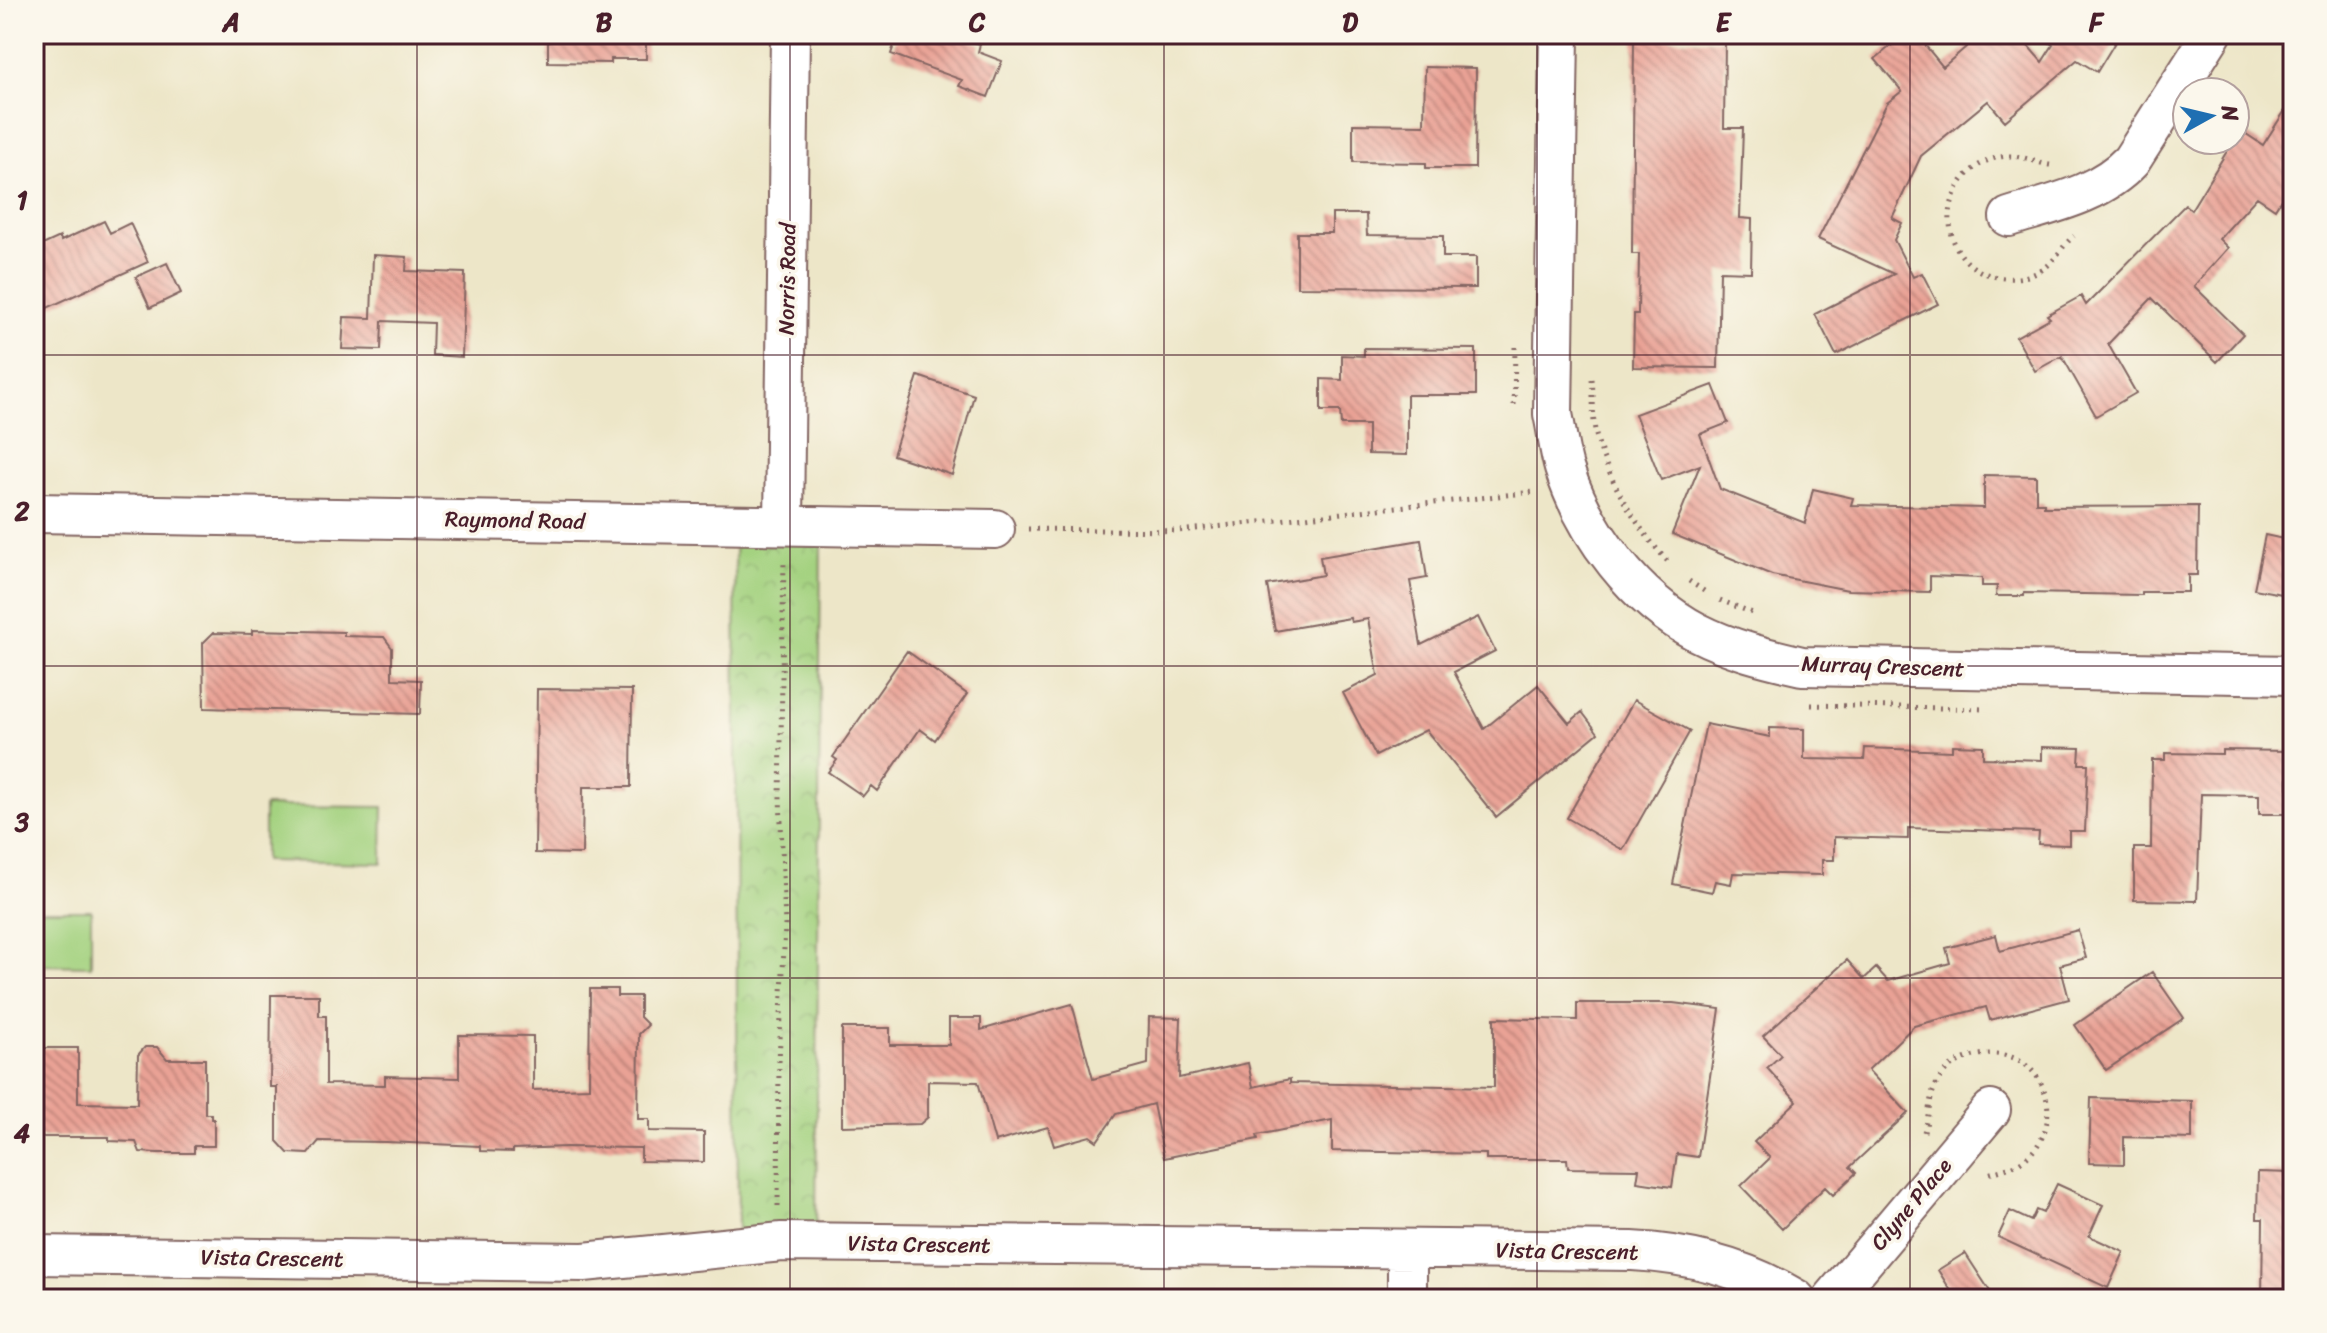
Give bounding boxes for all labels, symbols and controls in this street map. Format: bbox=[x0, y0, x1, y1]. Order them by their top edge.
text: A bbox=[221, 0, 240, 45]
text: B bbox=[596, 0, 613, 45]
text: C bbox=[968, 0, 986, 45]
text: D bbox=[1342, 0, 1358, 45]
text: E bbox=[1716, 0, 1733, 45]
text: F bbox=[2088, 0, 2105, 45]
north arrow bbox=[2171, 76, 2251, 156]
text: N bbox=[2210, 102, 2251, 124]
text: 1 bbox=[16, 177, 28, 223]
street label: Norris Road bbox=[767, 221, 808, 335]
text: 2 bbox=[13, 488, 30, 534]
street label: Raymond Road bbox=[445, 499, 587, 541]
street label: Murray Crescent bbox=[1801, 644, 1966, 688]
text: 3 bbox=[14, 799, 30, 845]
text: 4 bbox=[14, 1110, 30, 1156]
street label: Clyne Place bbox=[1860, 1148, 1962, 1260]
street label: Vista Crescent bbox=[847, 1223, 991, 1265]
street label: Vista Crescent bbox=[1495, 1230, 1639, 1272]
street label: Vista Crescent bbox=[200, 1237, 344, 1279]

